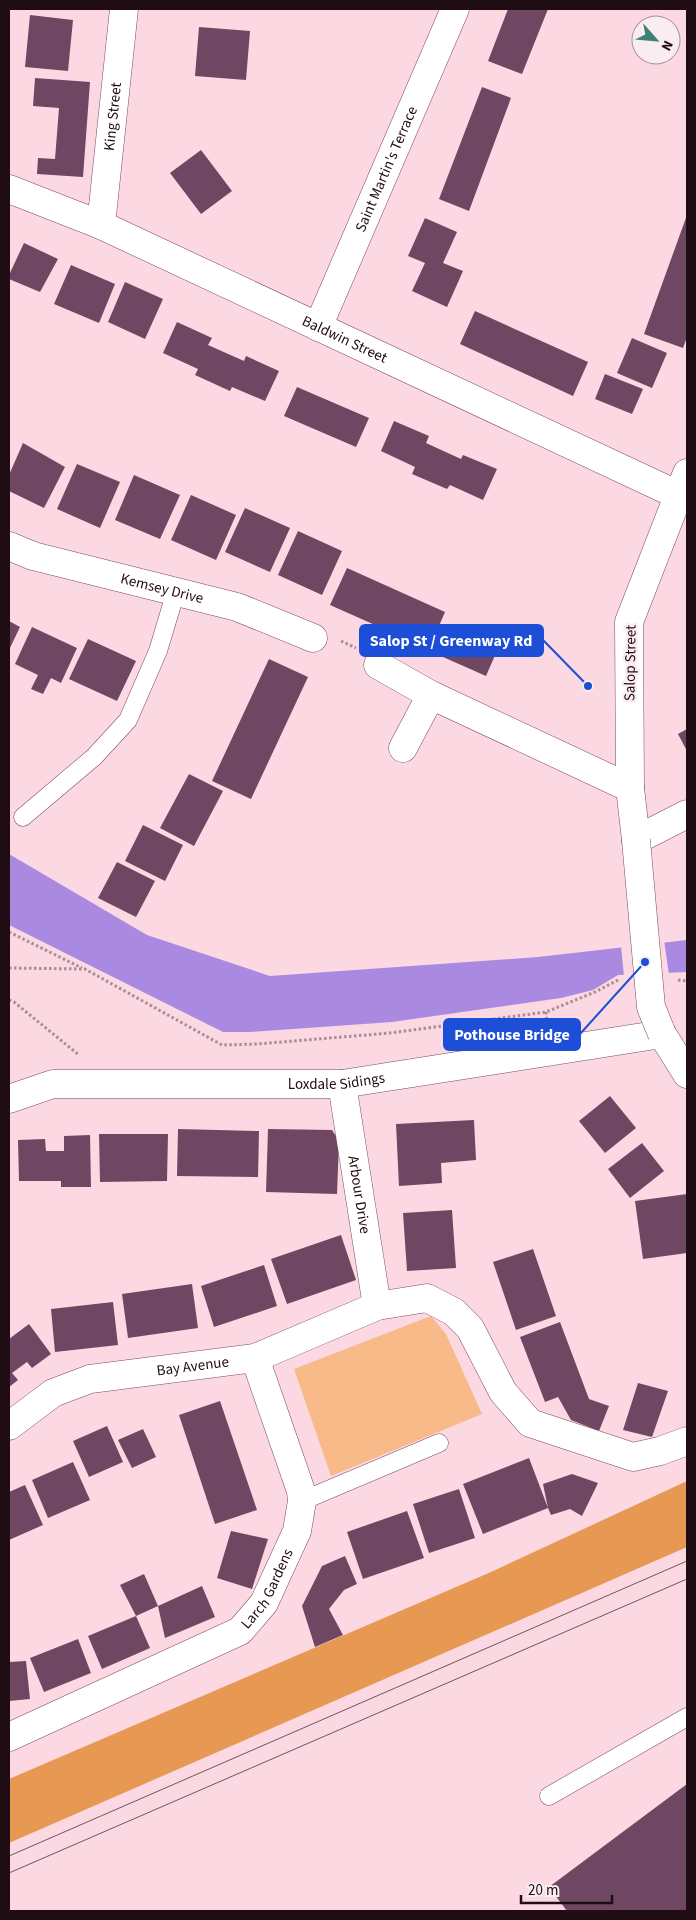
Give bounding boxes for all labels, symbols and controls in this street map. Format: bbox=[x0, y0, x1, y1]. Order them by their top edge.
north arrow bbox=[631, 15, 681, 65]
text: N bbox=[656, 37, 678, 54]
street label: King Street bbox=[99, 81, 127, 152]
street label: Saint Martin's Terrace bbox=[350, 103, 423, 235]
street label: Baldwin Street bbox=[299, 311, 391, 369]
street label: Kemsey Drive bbox=[118, 568, 206, 609]
callout: Salop St / Greenway Rd bbox=[360, 625, 543, 656]
street label: Salop Street bbox=[619, 625, 642, 701]
text: Salop St / Greenway Rd bbox=[370, 630, 532, 652]
callout: Pothouse Bridge bbox=[444, 1019, 580, 1050]
text: Pothouse Bridge bbox=[454, 1024, 570, 1046]
street label: Loxdale Sidings bbox=[288, 1067, 386, 1095]
street label: Arbour Drive bbox=[342, 1154, 375, 1235]
street label: Bay Avenue bbox=[155, 1351, 230, 1381]
street label: Larch Gardens bbox=[236, 1545, 299, 1634]
scale bar bbox=[521, 1872, 612, 1904]
text: 20 m bbox=[528, 1880, 558, 1901]

